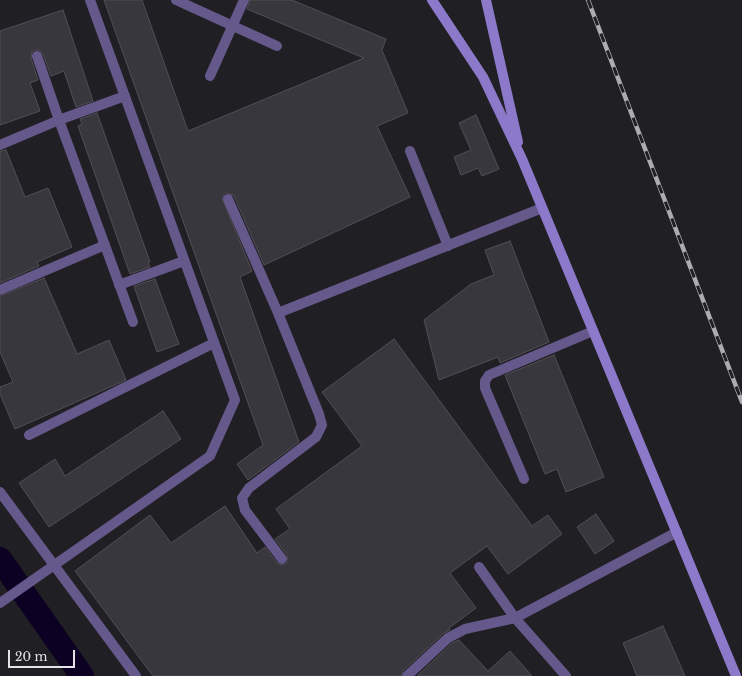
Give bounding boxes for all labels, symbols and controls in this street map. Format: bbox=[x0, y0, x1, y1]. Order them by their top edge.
scale bar bbox=[10, 642, 77, 668]
text: 20 m bbox=[15, 649, 47, 664]

